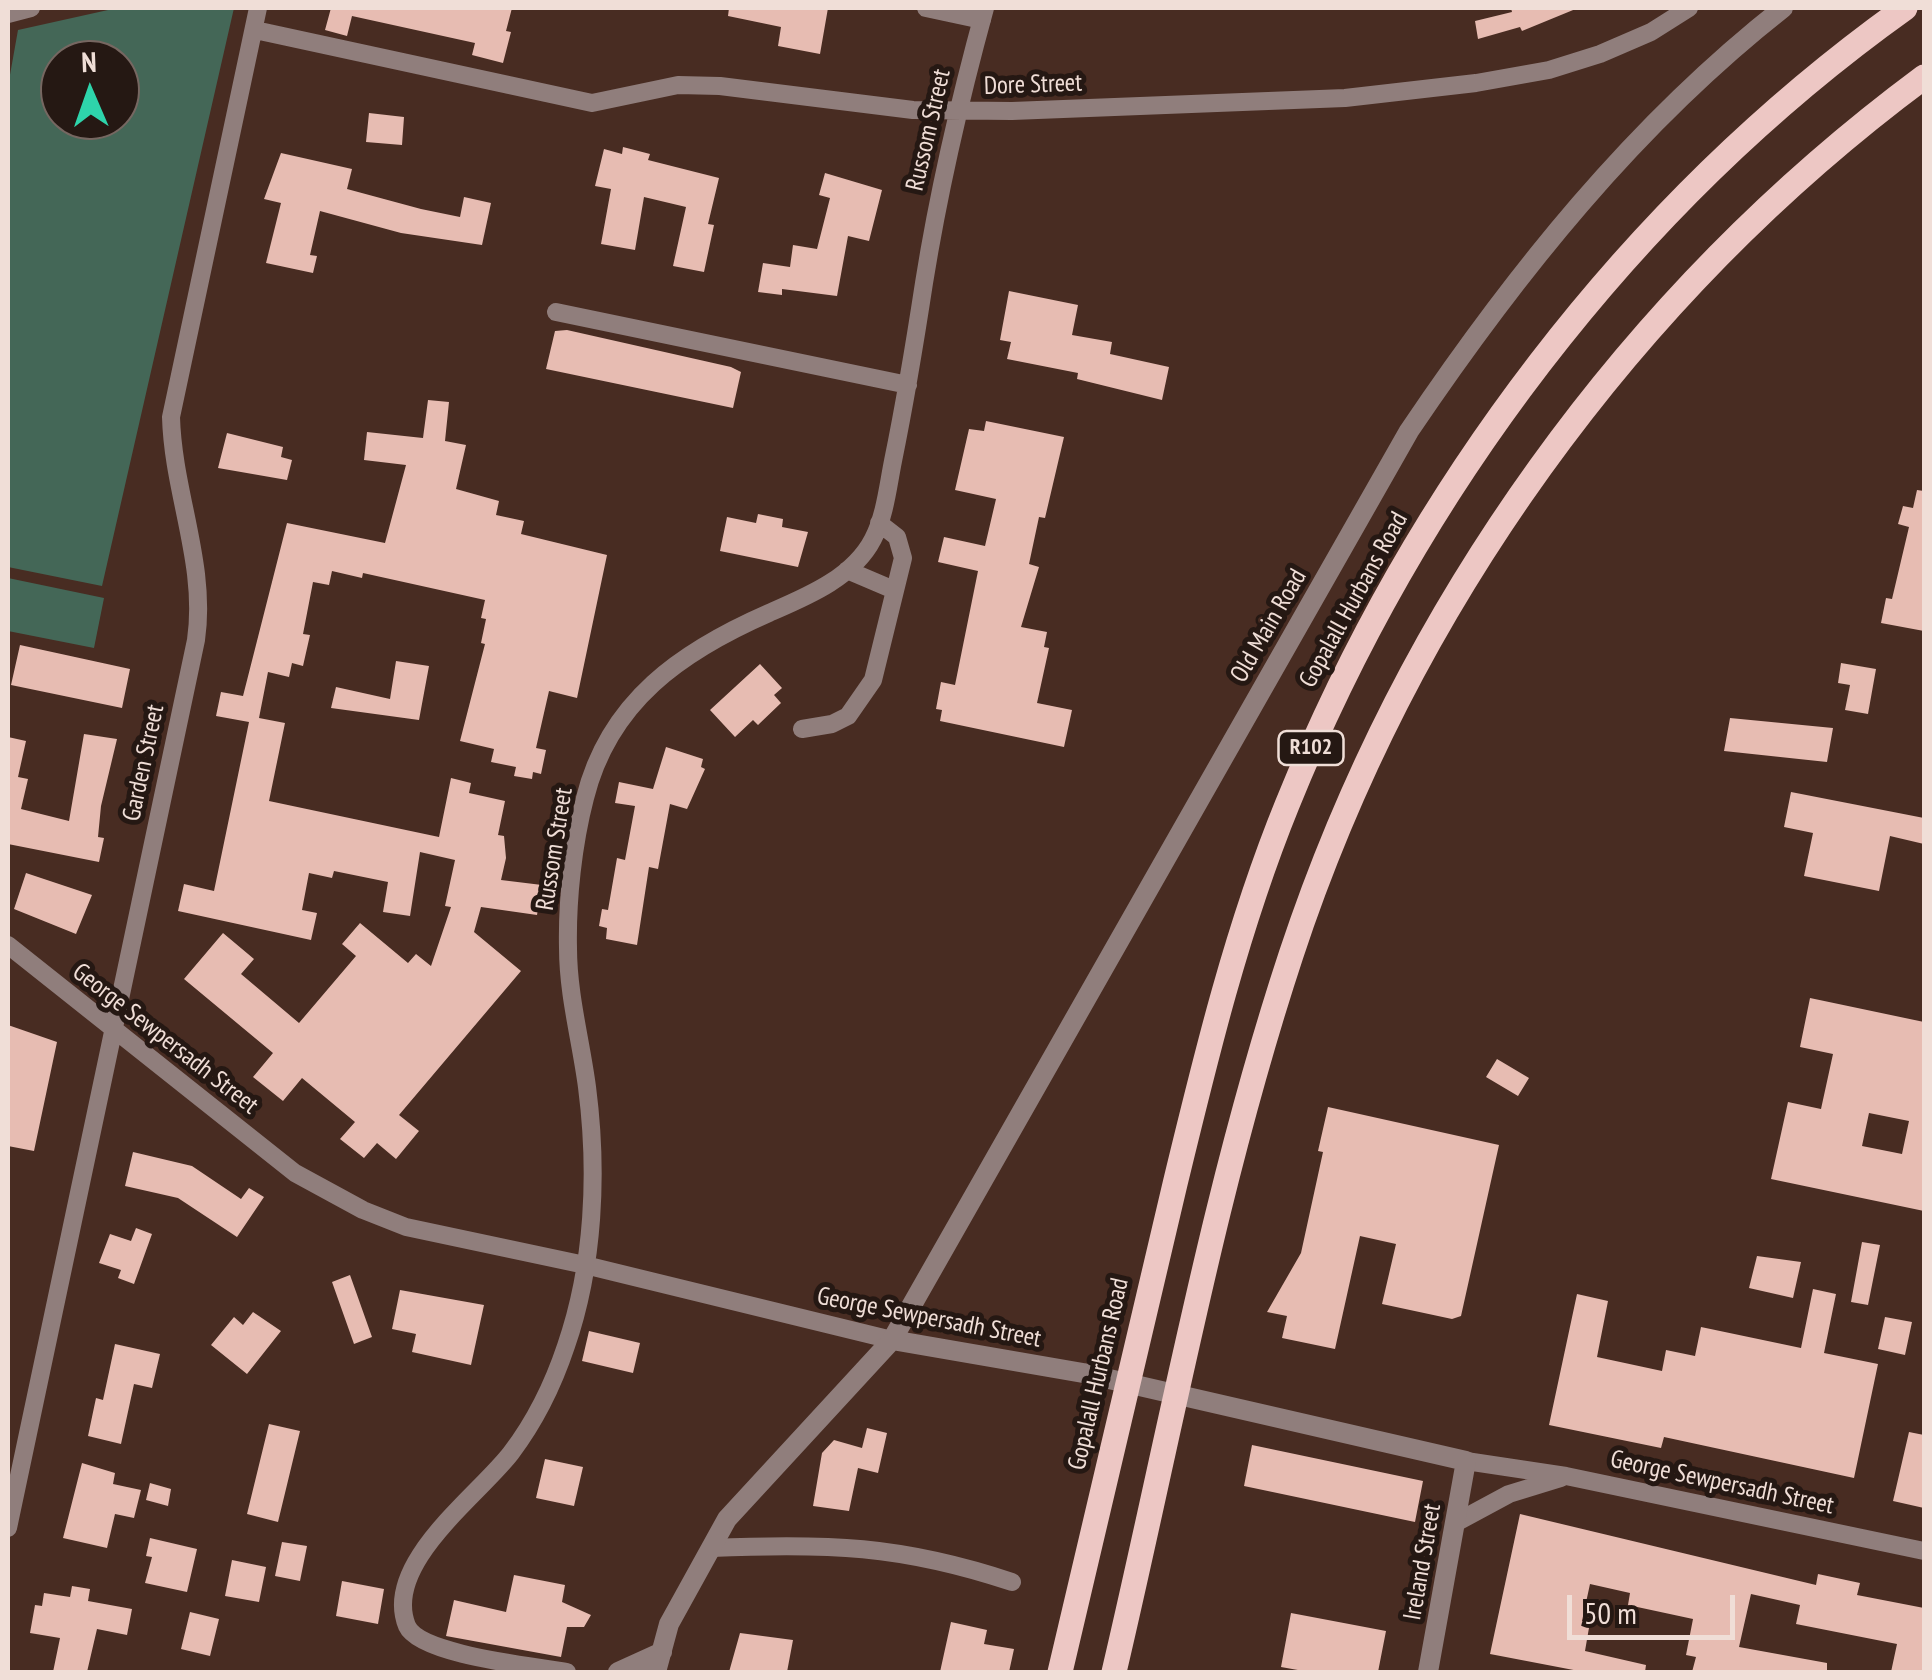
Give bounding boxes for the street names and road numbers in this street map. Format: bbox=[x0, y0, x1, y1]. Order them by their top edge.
street label: Russom Street bbox=[900, 66, 958, 194]
street label: Dore Street bbox=[983, 68, 1083, 102]
street label: Gopalall Hurbans Road bbox=[1293, 507, 1415, 693]
street label: Old Main Road bbox=[1225, 564, 1313, 688]
street label: Garden Street bbox=[117, 702, 171, 824]
road number: R102 bbox=[1278, 731, 1344, 765]
street label: Russom Street bbox=[530, 785, 580, 913]
street label: George Sewpersadh Street bbox=[66, 957, 264, 1121]
street label: Gopalall Hurbans Road bbox=[1062, 1275, 1136, 1473]
street label: George Sewpersadh Street bbox=[815, 1282, 1043, 1354]
street label: George Sewpersadh Street bbox=[1608, 1445, 1836, 1521]
street label: Ireland Street bbox=[1398, 1501, 1448, 1623]

